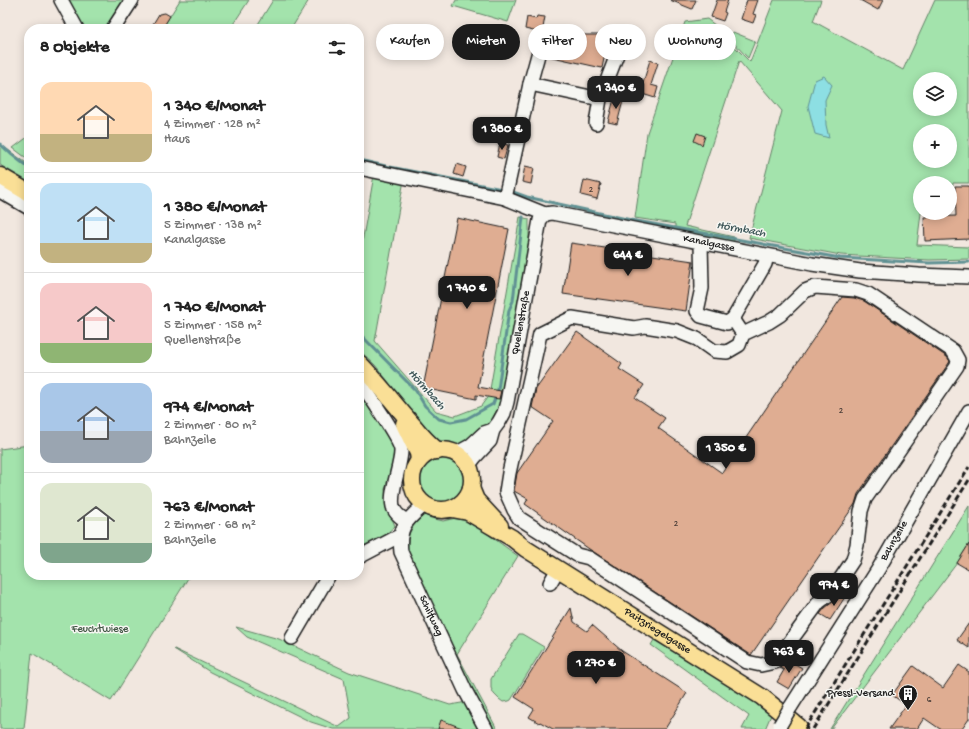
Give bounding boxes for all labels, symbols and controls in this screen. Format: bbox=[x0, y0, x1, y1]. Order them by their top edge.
chip: Kaufen bbox=[376, 24, 444, 60]
chip: Mieten bbox=[452, 24, 520, 60]
chip: Filter bbox=[528, 24, 587, 60]
chip: Neu bbox=[595, 24, 646, 60]
chip: Wohnung bbox=[654, 24, 736, 60]
icon: filters bbox=[326, 37, 348, 59]
text: 8 Objekte bbox=[40, 38, 110, 58]
map controls bbox=[913, 72, 957, 220]
button: layers bbox=[913, 72, 957, 116]
pin: 1 340 € bbox=[579, 76, 653, 110]
text: 1 340 € bbox=[596, 81, 636, 96]
text: 1 340 €/Monat bbox=[164, 97, 265, 117]
icon: home bbox=[72, 98, 120, 146]
text: 4 Zimmer · 128 m² bbox=[164, 117, 261, 132]
pin: 1 380 € bbox=[465, 117, 539, 151]
text: 1 380 € bbox=[482, 122, 522, 137]
button: + bbox=[913, 124, 957, 168]
text: Haus bbox=[164, 132, 190, 147]
button: − bbox=[913, 176, 957, 220]
house number: 2 bbox=[589, 185, 594, 196]
text: 1 380 €/Monat bbox=[164, 198, 266, 218]
icon: home bbox=[72, 199, 120, 247]
text: 5 Zimmer · 138 m² bbox=[164, 218, 262, 233]
water label: Hörmbach bbox=[715, 219, 767, 241]
text: Kanalgasse bbox=[164, 233, 226, 248]
street label: Kanalgasse bbox=[682, 233, 736, 255]
pin: 644 € bbox=[600, 243, 656, 277]
text: 644 € bbox=[613, 248, 643, 263]
pin: 1 740 € bbox=[430, 276, 504, 310]
text: 1 740 € bbox=[447, 281, 487, 296]
street label: Quellenstraße bbox=[510, 289, 533, 356]
text: 1 740 €/Monat bbox=[164, 298, 265, 318]
icon: home bbox=[72, 299, 120, 347]
text: 5 Zimmer · 158 m² bbox=[164, 318, 262, 333]
text: Quellenstraße bbox=[164, 333, 241, 348]
water label: Hörmbach bbox=[404, 367, 448, 413]
text: 974 €/Monat bbox=[164, 398, 253, 418]
icon: home bbox=[72, 399, 120, 447]
house number: 2 bbox=[839, 406, 844, 417]
text: 2 Zimmer · 80 m² bbox=[164, 418, 257, 433]
text: Bahnzeile bbox=[164, 433, 216, 448]
pin: 1 350 € bbox=[689, 436, 763, 470]
text: 1 350 € bbox=[706, 441, 746, 456]
text: 763 €/Monat bbox=[164, 498, 254, 518]
icon: home bbox=[72, 499, 120, 547]
text: 2 Zimmer · 68 m² bbox=[164, 518, 256, 533]
house number: 2 bbox=[674, 519, 679, 530]
street label: Bahnzeile bbox=[878, 519, 911, 564]
text: Bahnzeile bbox=[164, 533, 216, 548]
pin: 974 € bbox=[806, 573, 862, 607]
text: 974 € bbox=[819, 578, 849, 593]
street label: Schilfweg bbox=[416, 594, 445, 638]
street label: Paitzriegelgasse bbox=[621, 605, 693, 657]
park label: Feuchtwiese bbox=[71, 624, 129, 636]
pin: 763 € bbox=[761, 640, 817, 674]
text: 763 € bbox=[774, 645, 804, 660]
pin: 1 270 € bbox=[559, 651, 633, 685]
text: 1 270 € bbox=[576, 656, 616, 671]
building icon: Pressl-Versand bbox=[897, 683, 919, 711]
place label: Pressl-Versand bbox=[826, 688, 896, 700]
house number: 6 bbox=[927, 695, 932, 706]

